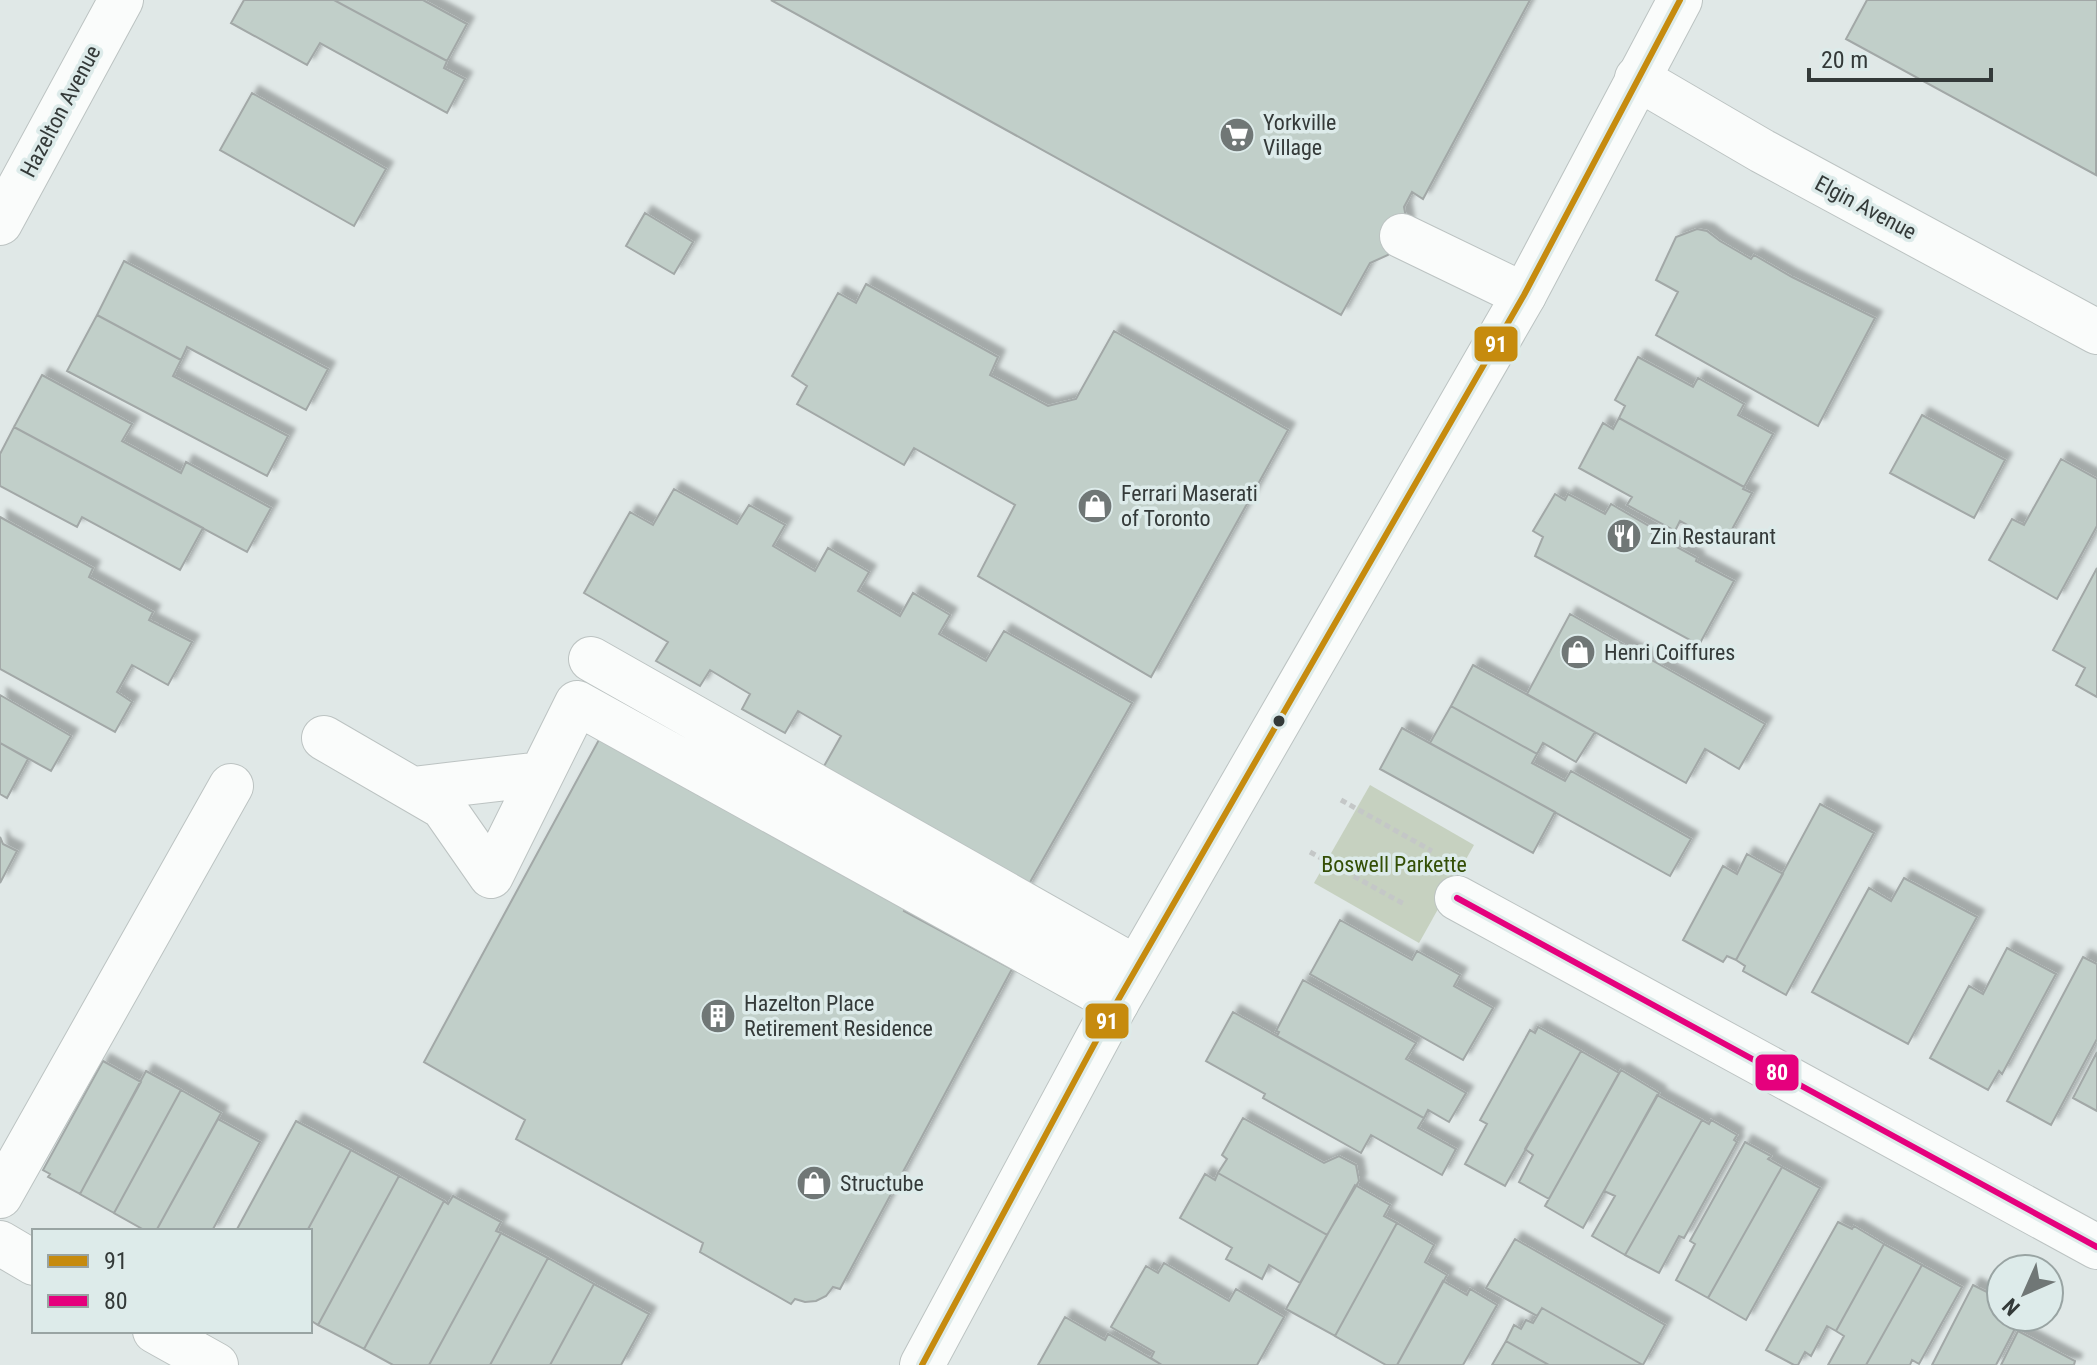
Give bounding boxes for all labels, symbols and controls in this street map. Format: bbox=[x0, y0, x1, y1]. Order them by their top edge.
scale bar bbox=[1809, 32, 1991, 82]
street label: Hazelton Avenue bbox=[15, 41, 106, 181]
text: 20 m bbox=[1821, 46, 1868, 74]
place label: Yorkville Village bbox=[1263, 110, 1336, 160]
supermarket icon: Yorkville Village bbox=[1218, 116, 1256, 154]
street label: Elgin Avenue bbox=[1811, 170, 1921, 245]
line badge: 91 bbox=[1473, 325, 1519, 363]
text: 91 bbox=[1485, 332, 1507, 357]
place label: Ferrari Maserati of Toronto bbox=[1121, 481, 1258, 531]
shop icon: Ferrari Maserati of Toronto bbox=[1076, 487, 1114, 525]
restaurant icon: Zin Restaurant bbox=[1605, 517, 1643, 555]
place label: Zin Restaurant bbox=[1650, 524, 1776, 549]
shop icon: Henri Coiffures bbox=[1559, 633, 1597, 671]
place label: Henri Coiffures bbox=[1604, 640, 1735, 665]
unlabelled marker bbox=[1271, 713, 1287, 729]
park label: Boswell Parkette bbox=[1321, 852, 1467, 877]
place label: Hazelton Place Retirement Residence bbox=[744, 991, 933, 1041]
building icon: Hazelton Place Retirement Residence bbox=[699, 997, 737, 1035]
line badge: 91 bbox=[1084, 1002, 1130, 1040]
text: 91 bbox=[1096, 1009, 1118, 1034]
line badge: 80 bbox=[1754, 1053, 1800, 1092]
text: 80 bbox=[1766, 1060, 1788, 1085]
shop icon: Structube bbox=[795, 1164, 833, 1202]
place label: Structube bbox=[840, 1171, 924, 1196]
legend bbox=[32, 1229, 312, 1333]
text: 91 bbox=[104, 1247, 128, 1275]
north arrow bbox=[1985, 1253, 2065, 1333]
text: 80 bbox=[104, 1287, 128, 1315]
text: N bbox=[1998, 1293, 2025, 1320]

